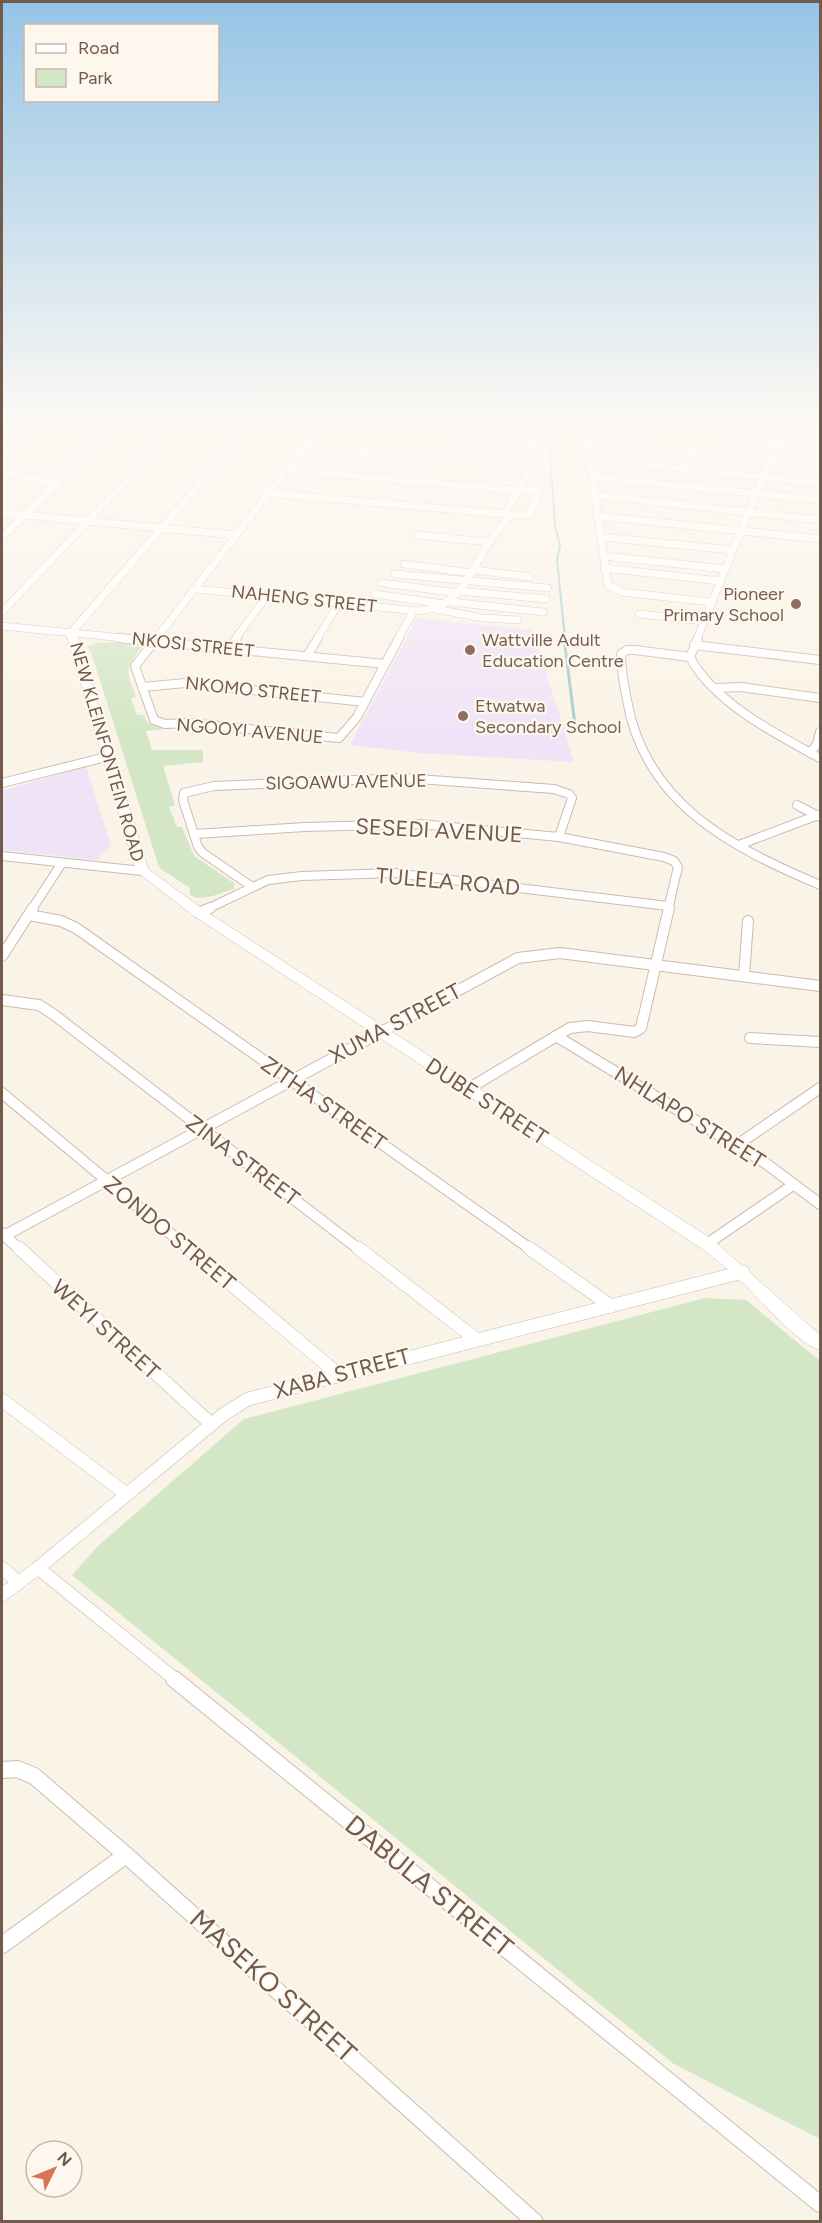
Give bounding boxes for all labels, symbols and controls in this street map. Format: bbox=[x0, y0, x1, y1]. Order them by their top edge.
legend bbox=[24, 24, 219, 102]
text: Road bbox=[78, 37, 119, 59]
text: Park bbox=[78, 67, 113, 89]
street label: NAHENG STREET bbox=[230, 580, 378, 618]
place label: Pioneer Primary School bbox=[663, 583, 784, 626]
marker: Pioneer Primary School bbox=[789, 597, 803, 611]
street label: NKOSI STREET bbox=[131, 628, 255, 662]
place label: Wattville Adult Education Centre bbox=[482, 629, 624, 672]
street label: NEW KLEINFONTEIN ROAD bbox=[65, 640, 149, 864]
marker: Wattville Adult Education Centre bbox=[463, 643, 477, 657]
street label: NKOMO STREET bbox=[184, 672, 322, 708]
place label: Etwatwa Secondary School bbox=[475, 695, 622, 738]
marker: Etwatwa Secondary School bbox=[456, 709, 470, 723]
street label: NGOOYI AVENUE bbox=[176, 714, 324, 748]
street label: SIGOAWU AVENUE bbox=[265, 770, 427, 794]
street label: SESEDI AVENUE bbox=[355, 813, 523, 848]
street label: TULELA ROAD bbox=[375, 862, 521, 901]
street label: XUMA STREET bbox=[325, 977, 466, 1070]
street label: ZITHA STREET bbox=[256, 1050, 392, 1157]
street label: DUBE STREET bbox=[421, 1052, 553, 1151]
street label: NHLAPO STREET bbox=[609, 1060, 770, 1175]
street label: ZINA STREET bbox=[181, 1109, 305, 1212]
street label: ZONDO STREET bbox=[98, 1171, 241, 1296]
street label: WEYI STREET bbox=[46, 1274, 165, 1385]
street label: XABA STREET bbox=[271, 1342, 413, 1405]
street label: DABULA STREET bbox=[339, 1808, 520, 1964]
street label: MASEKO STREET bbox=[183, 1902, 364, 2069]
north arrow bbox=[24, 2139, 84, 2199]
text: N bbox=[53, 2148, 76, 2170]

